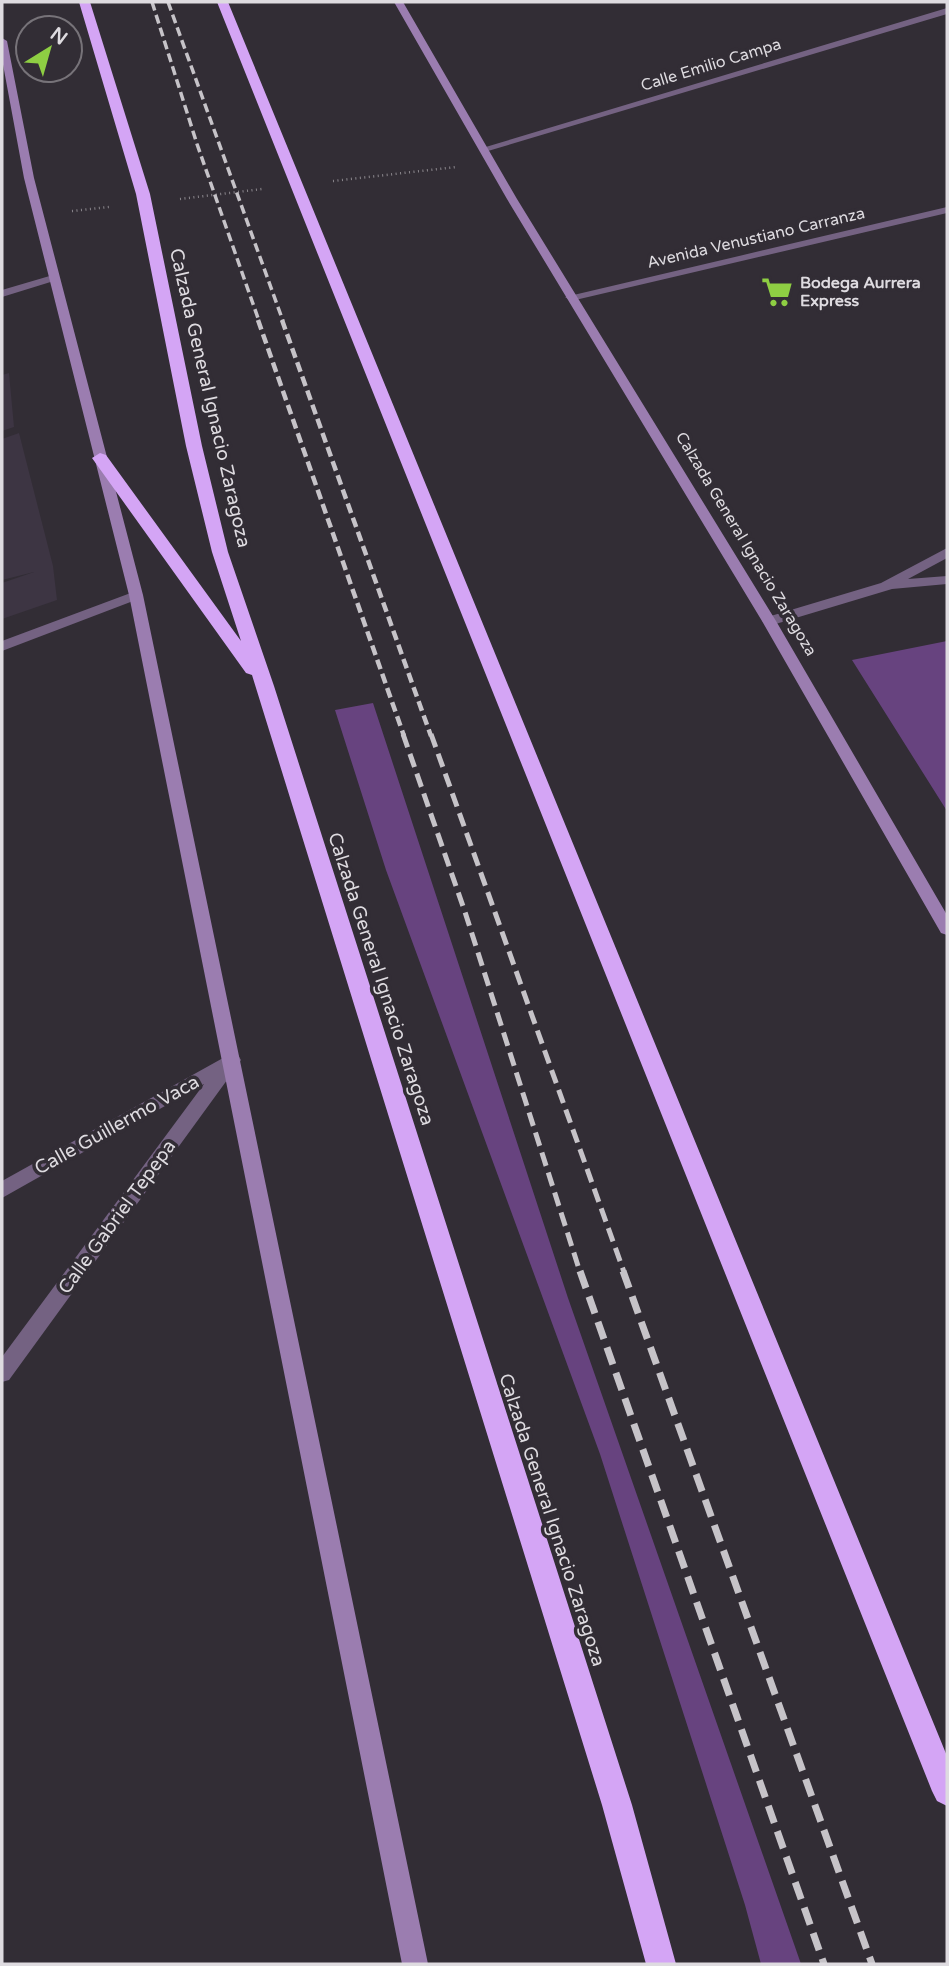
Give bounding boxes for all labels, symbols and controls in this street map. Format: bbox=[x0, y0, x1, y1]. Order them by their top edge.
north arrow bbox=[14, 14, 84, 84]
text: N bbox=[46, 23, 71, 50]
street label: Calle Emilio Campa bbox=[638, 34, 784, 96]
street label: Avenida Venustiano Carranza bbox=[645, 203, 867, 273]
street label: Calzada General Ignacio Zaragoza bbox=[165, 246, 255, 550]
place label: Bodega Aurrera Express bbox=[800, 273, 921, 311]
supermarket icon: Bodega Aurrera Express bbox=[760, 275, 794, 309]
street label: Calzada General Ignacio Zaragoza bbox=[671, 428, 821, 660]
street label: Calzada General Ignacio Zaragoza bbox=[323, 830, 439, 1128]
street label: Calle Guillermo Vaca bbox=[31, 1071, 203, 1179]
street label: Calle Gabriel Tepepa bbox=[54, 1136, 180, 1298]
street label: Calzada General Ignacio Zaragoza bbox=[494, 1371, 610, 1669]

